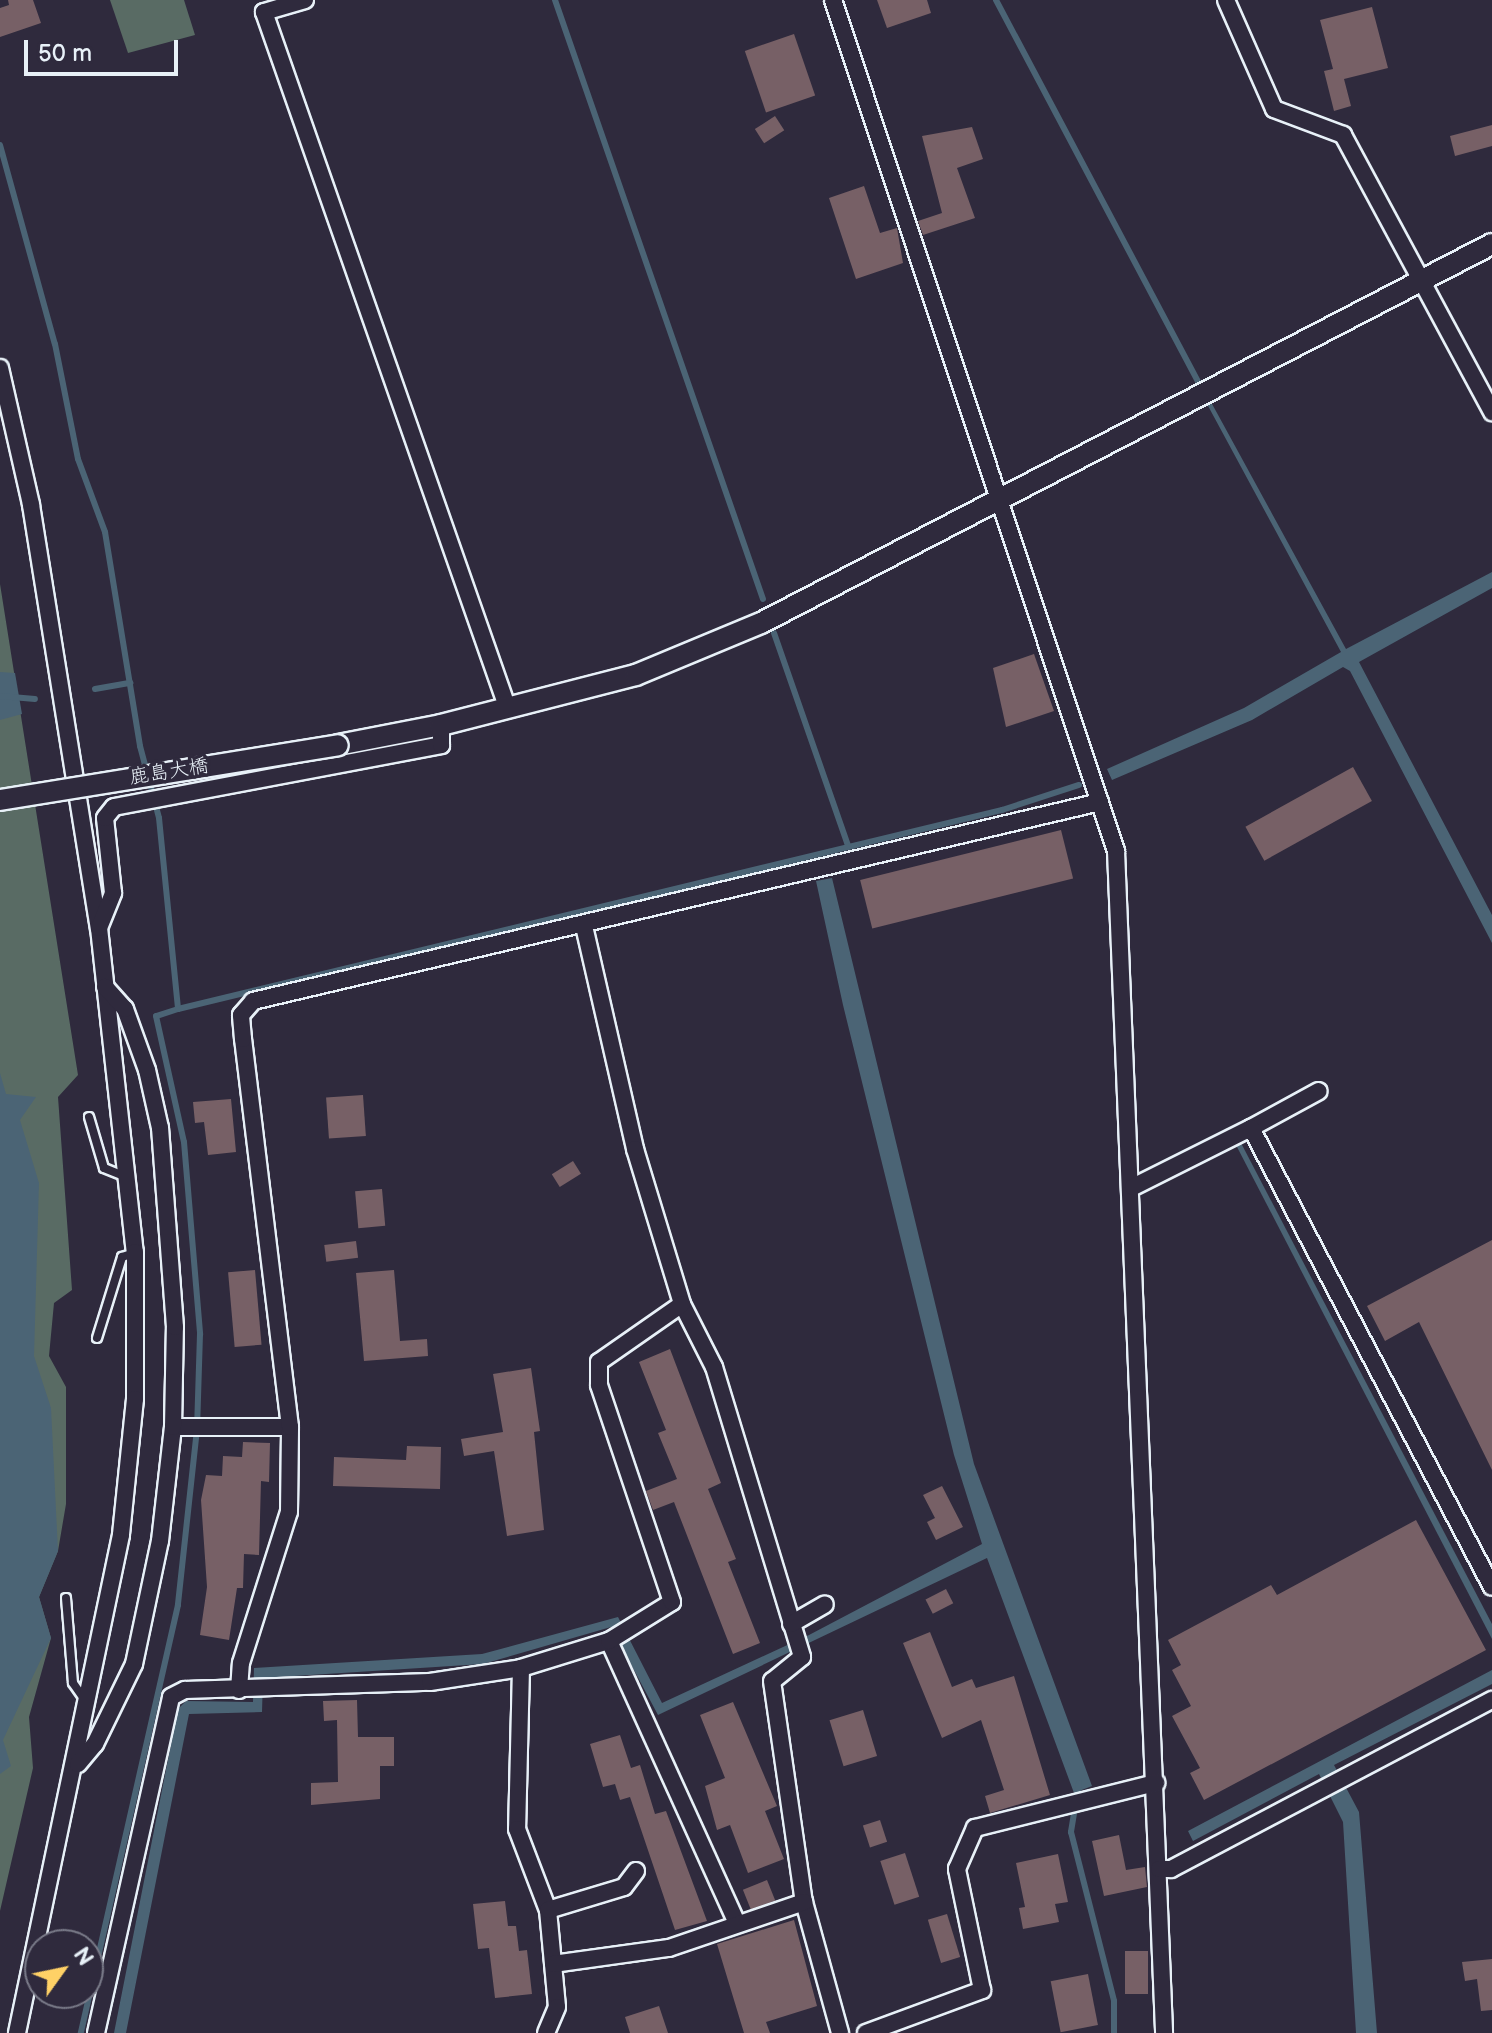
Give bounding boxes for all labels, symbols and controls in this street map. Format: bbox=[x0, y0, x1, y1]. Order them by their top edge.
scale bar bbox=[28, 24, 182, 74]
text: 50 m bbox=[38, 39, 92, 68]
street label: 鹿島大橋 bbox=[128, 754, 210, 790]
north arrow bbox=[24, 1929, 104, 2009]
text: N bbox=[67, 1942, 99, 1971]

